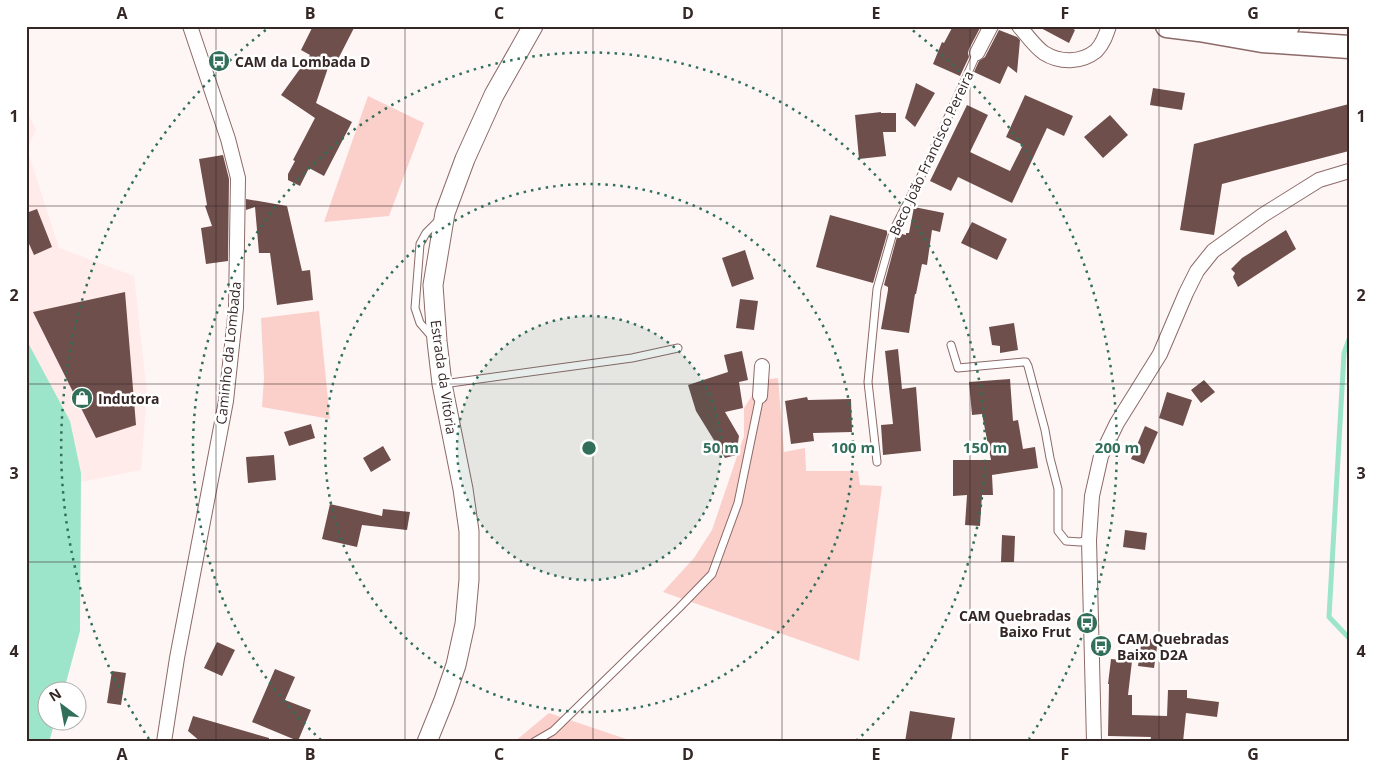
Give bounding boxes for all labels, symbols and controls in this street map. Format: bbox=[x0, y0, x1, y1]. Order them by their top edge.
text: A bbox=[116, 2, 128, 24]
text: B bbox=[305, 2, 315, 24]
text: C bbox=[494, 2, 504, 24]
text: D bbox=[682, 2, 694, 24]
text: E bbox=[872, 2, 881, 24]
text: F bbox=[1061, 2, 1069, 24]
text: G bbox=[1247, 2, 1259, 24]
bus stop icon: CAM da Lombada D bbox=[207, 49, 231, 73]
place label: CAM da Lombada D bbox=[235, 52, 370, 71]
street label: Beco João Francisco Pereira bbox=[884, 68, 978, 238]
text: 1 bbox=[9, 105, 19, 127]
text: 1 bbox=[1356, 105, 1366, 127]
street label: Caminho da Lombada bbox=[211, 281, 245, 425]
text: 2 bbox=[9, 284, 19, 306]
text: 2 bbox=[1356, 284, 1366, 306]
street label: Estrada da Vitória bbox=[427, 319, 461, 435]
shop icon: Indutora bbox=[70, 386, 94, 410]
place label: Indutora bbox=[98, 389, 159, 408]
text: 50 m bbox=[703, 437, 739, 457]
text: 100 m bbox=[831, 437, 875, 457]
text: 150 m bbox=[963, 437, 1007, 457]
text: 200 m bbox=[1095, 437, 1139, 457]
centre of rings bbox=[580, 439, 598, 457]
text: 3 bbox=[9, 462, 19, 484]
text: 3 bbox=[1356, 462, 1366, 484]
place label: CAM Quebradas Baixo Frut bbox=[959, 606, 1071, 641]
bus stop icon: CAM Quebradas Baixo Frut bbox=[1075, 611, 1099, 635]
place label: CAM Quebradas Baixo D2A bbox=[1117, 629, 1229, 664]
bus stop icon: CAM Quebradas Baixo D2A bbox=[1089, 634, 1113, 658]
text: 4 bbox=[9, 640, 19, 662]
text: 4 bbox=[1356, 640, 1366, 662]
north arrow bbox=[38, 680, 88, 730]
text: N bbox=[45, 683, 65, 706]
text: A bbox=[116, 743, 128, 765]
text: B bbox=[305, 743, 315, 765]
text: C bbox=[494, 743, 504, 765]
text: D bbox=[682, 743, 694, 765]
text: E bbox=[872, 743, 881, 765]
text: F bbox=[1061, 743, 1069, 765]
text: G bbox=[1247, 743, 1259, 765]

